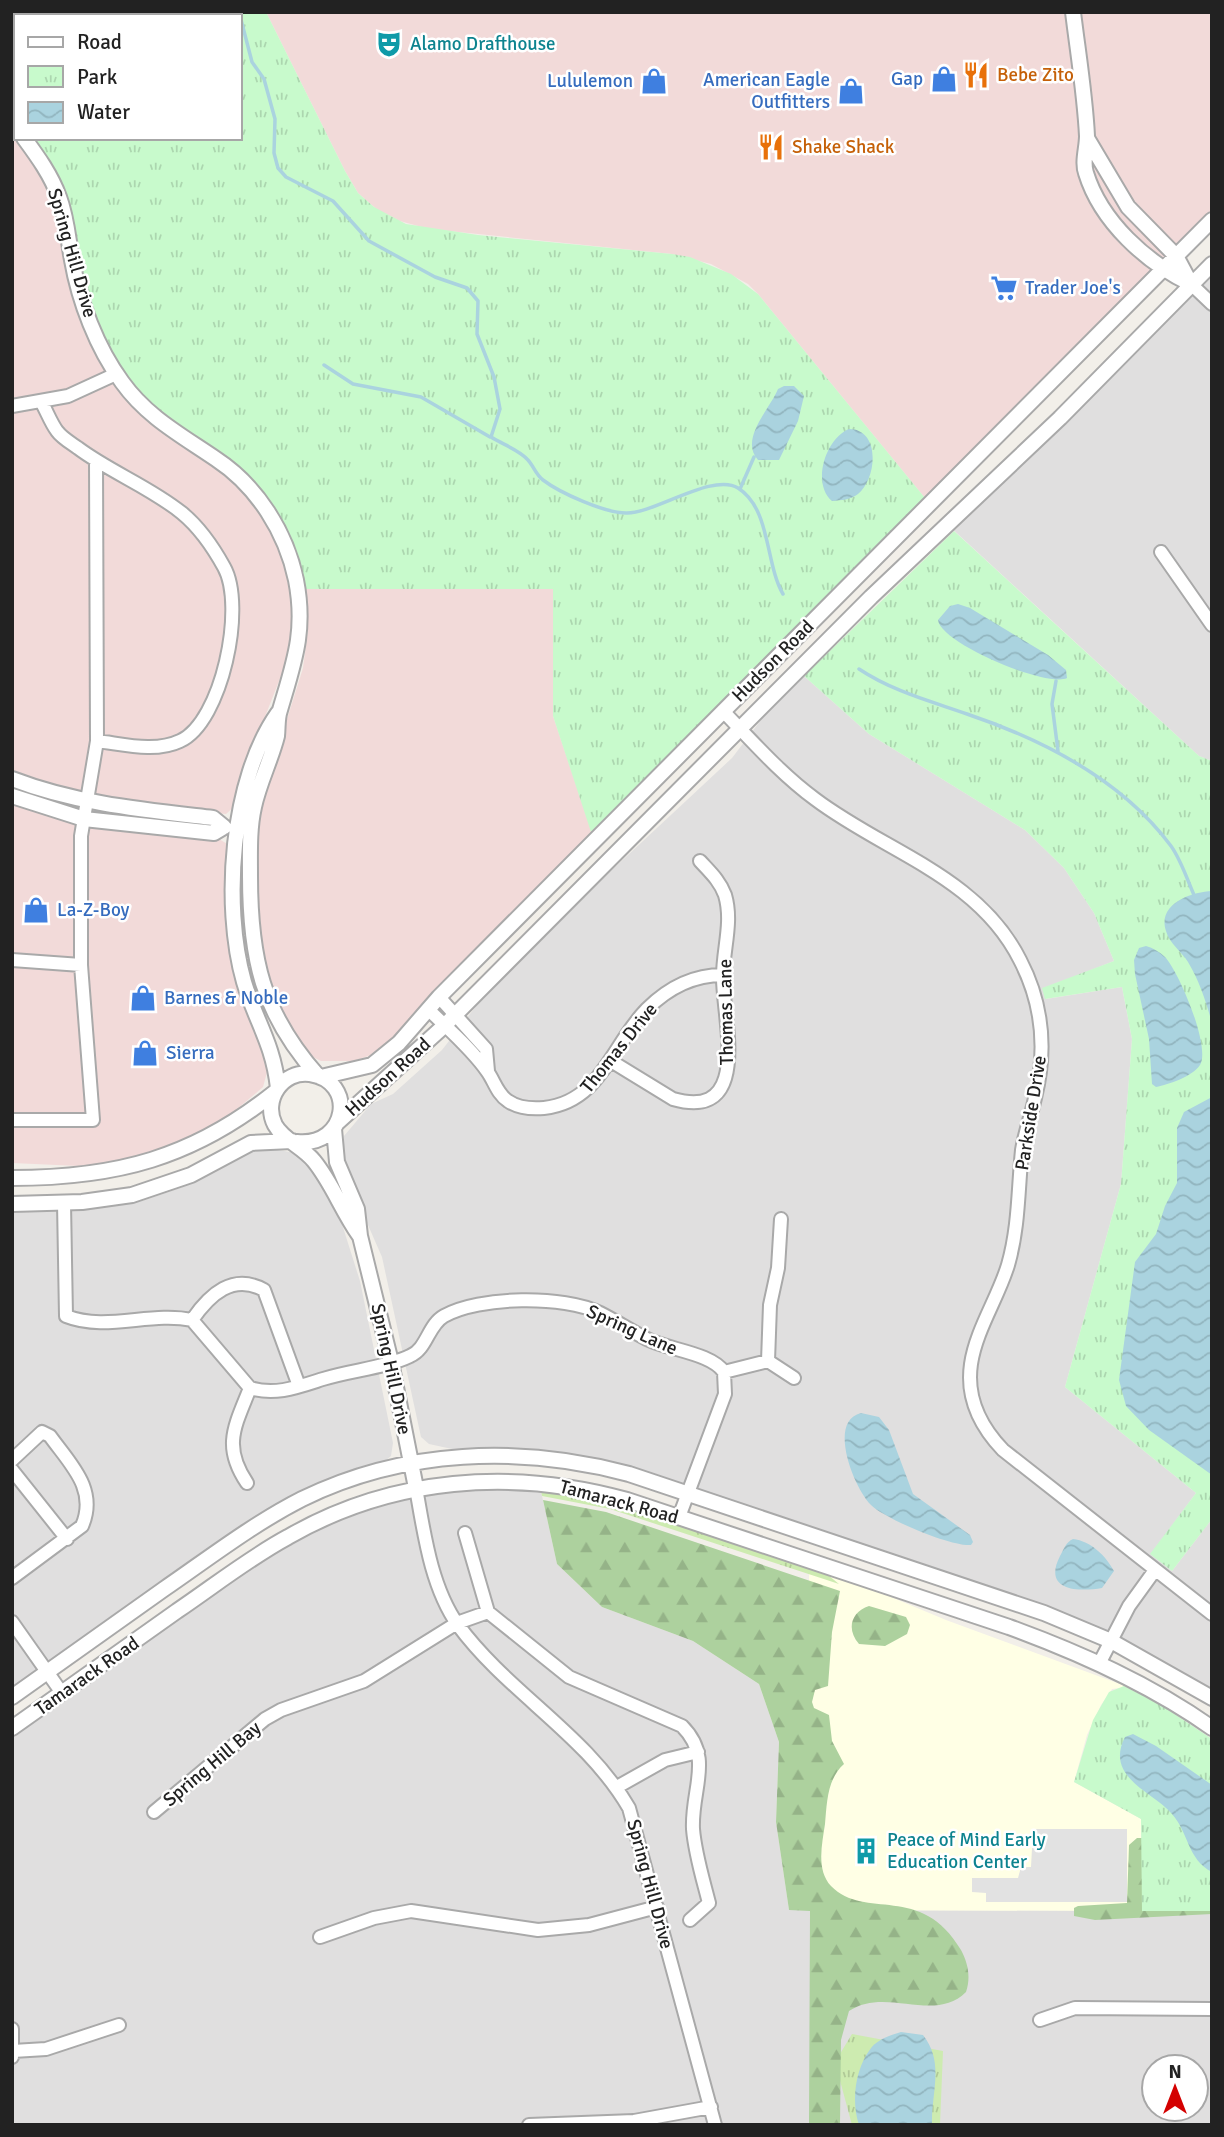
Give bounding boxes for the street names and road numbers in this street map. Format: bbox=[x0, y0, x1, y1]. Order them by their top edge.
street label: Spring Hill Drive bbox=[42, 186, 102, 320]
street label: Hudson Road bbox=[727, 615, 819, 707]
street label: Thomas Lane bbox=[713, 959, 739, 1065]
street label: Thomas Drive bbox=[575, 998, 663, 1098]
street label: Hudson Road bbox=[340, 1032, 436, 1122]
street label: Parkside Drive bbox=[1010, 1054, 1052, 1172]
street label: Spring Lane bbox=[583, 1299, 681, 1361]
street label: Spring Hill Drive bbox=[365, 1301, 417, 1437]
street label: Tamarack Road bbox=[557, 1475, 681, 1529]
street label: Tamarack Road bbox=[30, 1631, 144, 1721]
street label: Spring Hill Bay bbox=[158, 1716, 266, 1812]
street label: Spring Hill Drive bbox=[621, 1817, 679, 1951]

